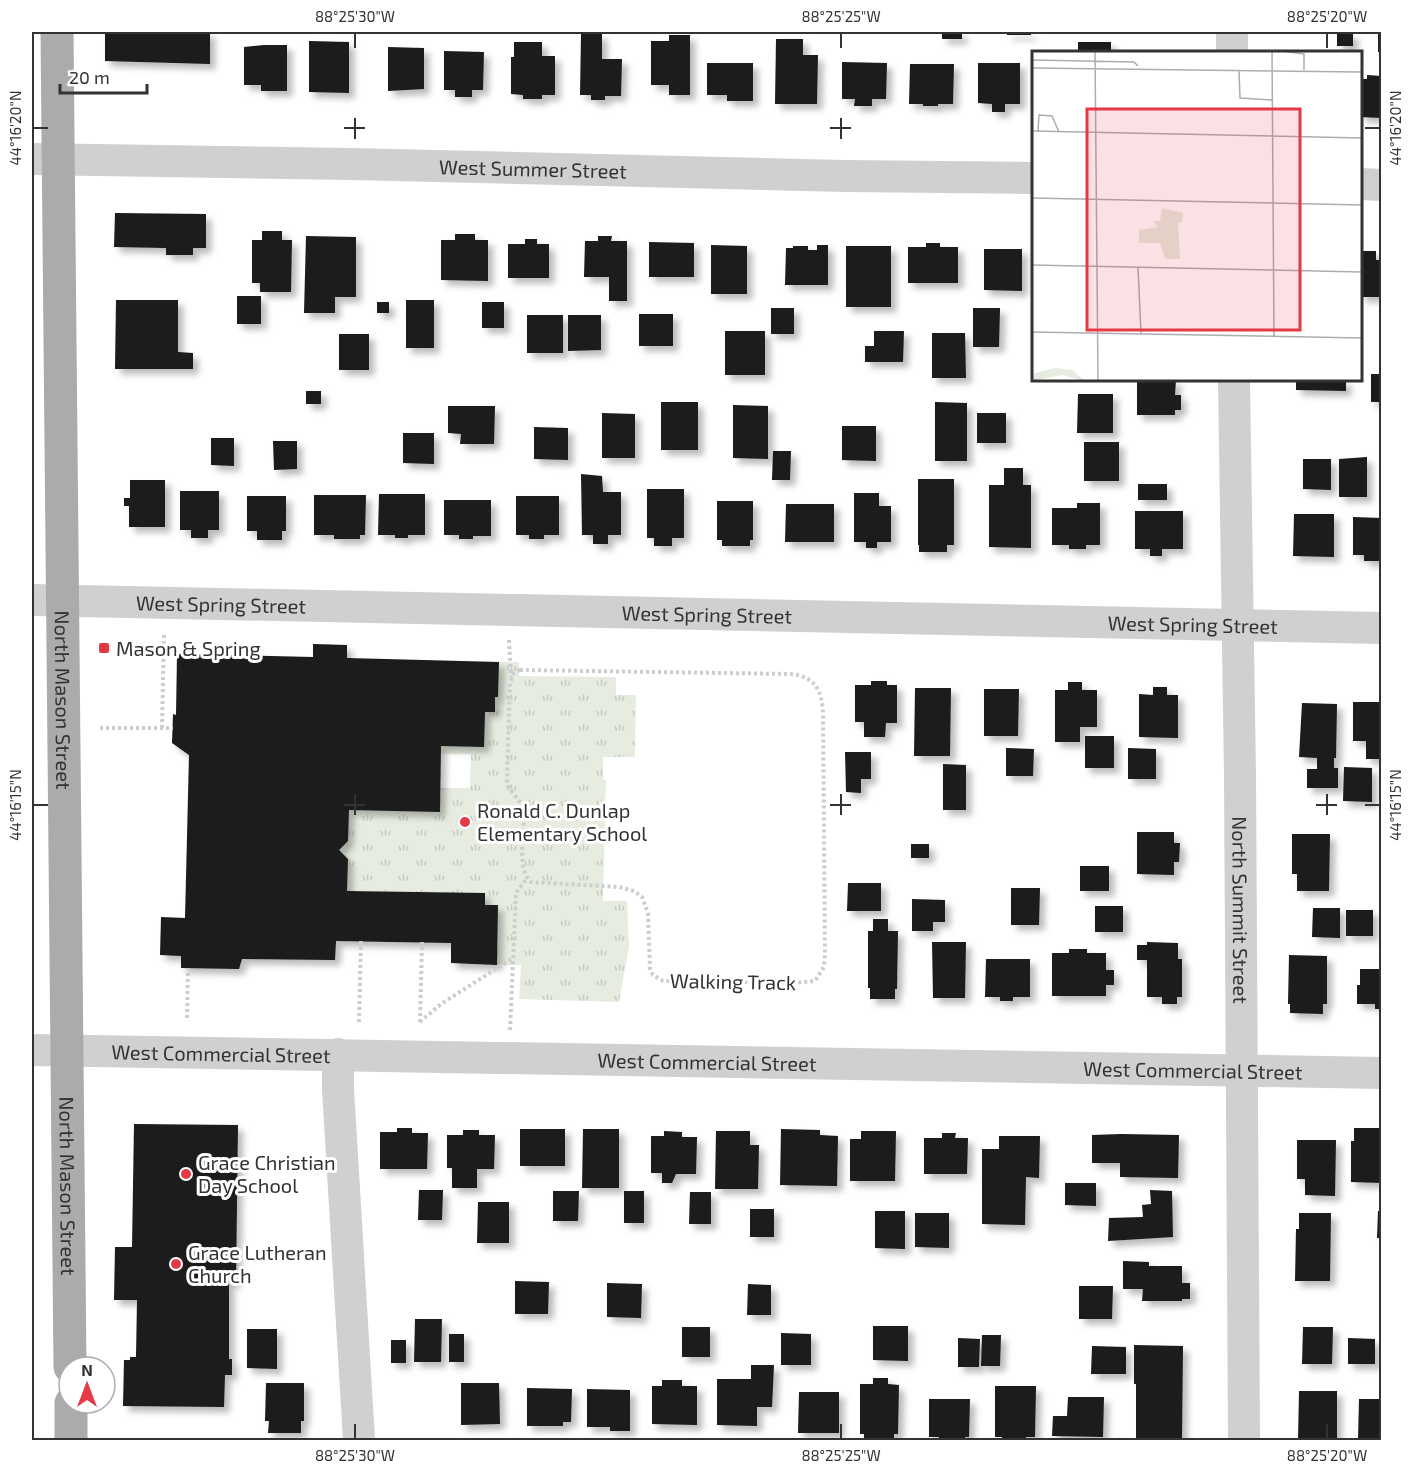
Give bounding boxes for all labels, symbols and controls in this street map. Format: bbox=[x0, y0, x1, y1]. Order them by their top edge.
text: 88°25'30"W bbox=[315, 7, 395, 25]
text: 88°25'25"W bbox=[801, 7, 881, 25]
text: 88°25'20"W bbox=[1287, 7, 1367, 25]
inset map bbox=[1032, 51, 1362, 381]
scale bar bbox=[60, 57, 147, 95]
text: 20 m bbox=[69, 66, 110, 88]
text: 44°16'20"N bbox=[6, 91, 24, 165]
text: 44°16'20"N bbox=[1386, 91, 1404, 165]
street label: West Summer Street bbox=[439, 154, 627, 183]
street label: West Spring Street bbox=[136, 590, 307, 618]
street label: West Spring Street bbox=[621, 600, 793, 628]
street label: North Mason Street bbox=[51, 610, 76, 790]
street label: West Spring Street bbox=[1107, 610, 1279, 638]
place label: Mason & Spring bbox=[116, 636, 261, 660]
marker: Mason & Spring bbox=[97, 641, 111, 655]
text: 44°16'15"N bbox=[6, 769, 24, 841]
text: 44°16'15"N bbox=[1386, 769, 1404, 841]
place label: Ronald C. Dunlap Elementary School bbox=[477, 798, 647, 845]
marker: Ronald C. Dunlap Elementary School bbox=[458, 815, 472, 829]
street label: North Summit Street bbox=[1228, 816, 1253, 1004]
street label: Walking Track bbox=[670, 968, 796, 994]
street label: West Commercial Street bbox=[111, 1039, 331, 1067]
street label: West Commercial Street bbox=[597, 1048, 817, 1075]
street label: West Commercial Street bbox=[1083, 1056, 1303, 1084]
street label: North Mason Street bbox=[55, 1096, 81, 1276]
place label: Grace Christian Day School bbox=[198, 1150, 336, 1197]
marker: Grace Christian Day School bbox=[179, 1167, 193, 1181]
place label: Grace Lutheran Church bbox=[188, 1240, 327, 1287]
marker: Grace Lutheran Church bbox=[169, 1257, 183, 1271]
north arrow bbox=[57, 1355, 117, 1415]
text: N bbox=[81, 1360, 93, 1379]
text: 88°25'30"W bbox=[315, 1446, 395, 1464]
text: 88°25'25"W bbox=[801, 1446, 881, 1464]
text: 88°25'20"W bbox=[1287, 1446, 1367, 1464]

